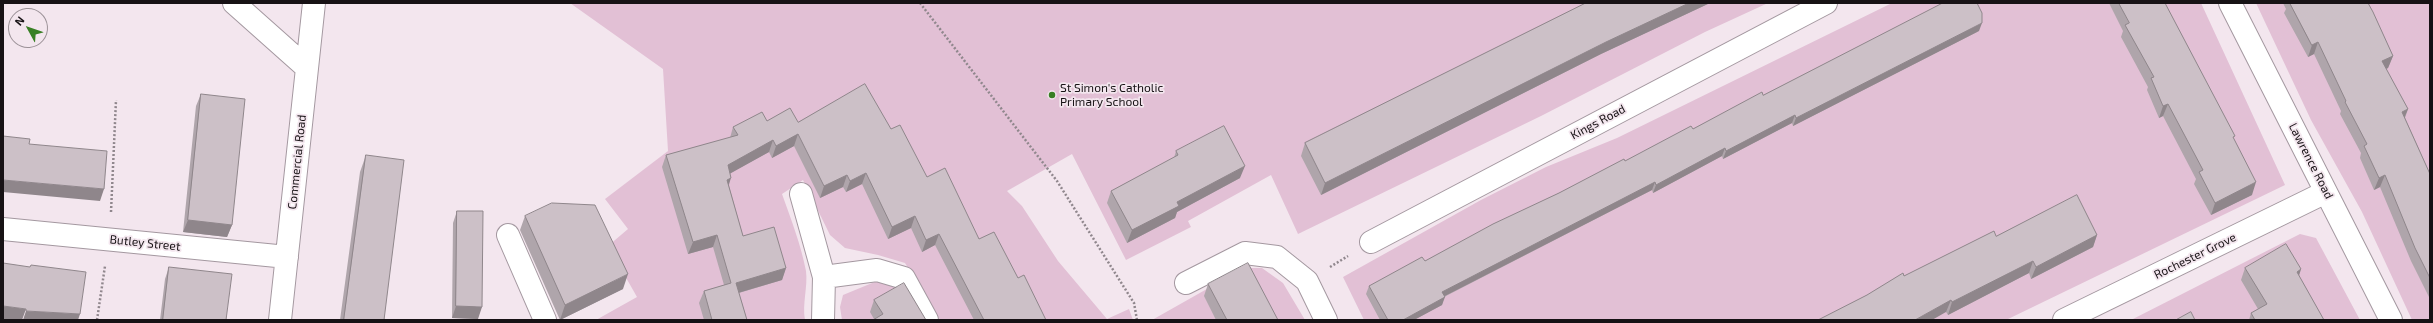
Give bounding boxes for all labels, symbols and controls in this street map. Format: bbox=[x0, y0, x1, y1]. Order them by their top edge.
north arrow bbox=[8, 8, 48, 48]
text: N bbox=[12, 13, 27, 28]
place label: St Simon's Catholic Primary School bbox=[1060, 81, 1163, 109]
marker: St Simon's Catholic Primary School bbox=[1047, 90, 1057, 100]
street label: Kings Road bbox=[1568, 102, 1628, 142]
street label: Commercial Road bbox=[285, 114, 309, 210]
street label: Lawrence Road bbox=[2286, 121, 2336, 201]
street label: Rochester Grove bbox=[2152, 230, 2238, 282]
street label: Butley Street bbox=[109, 232, 181, 254]

